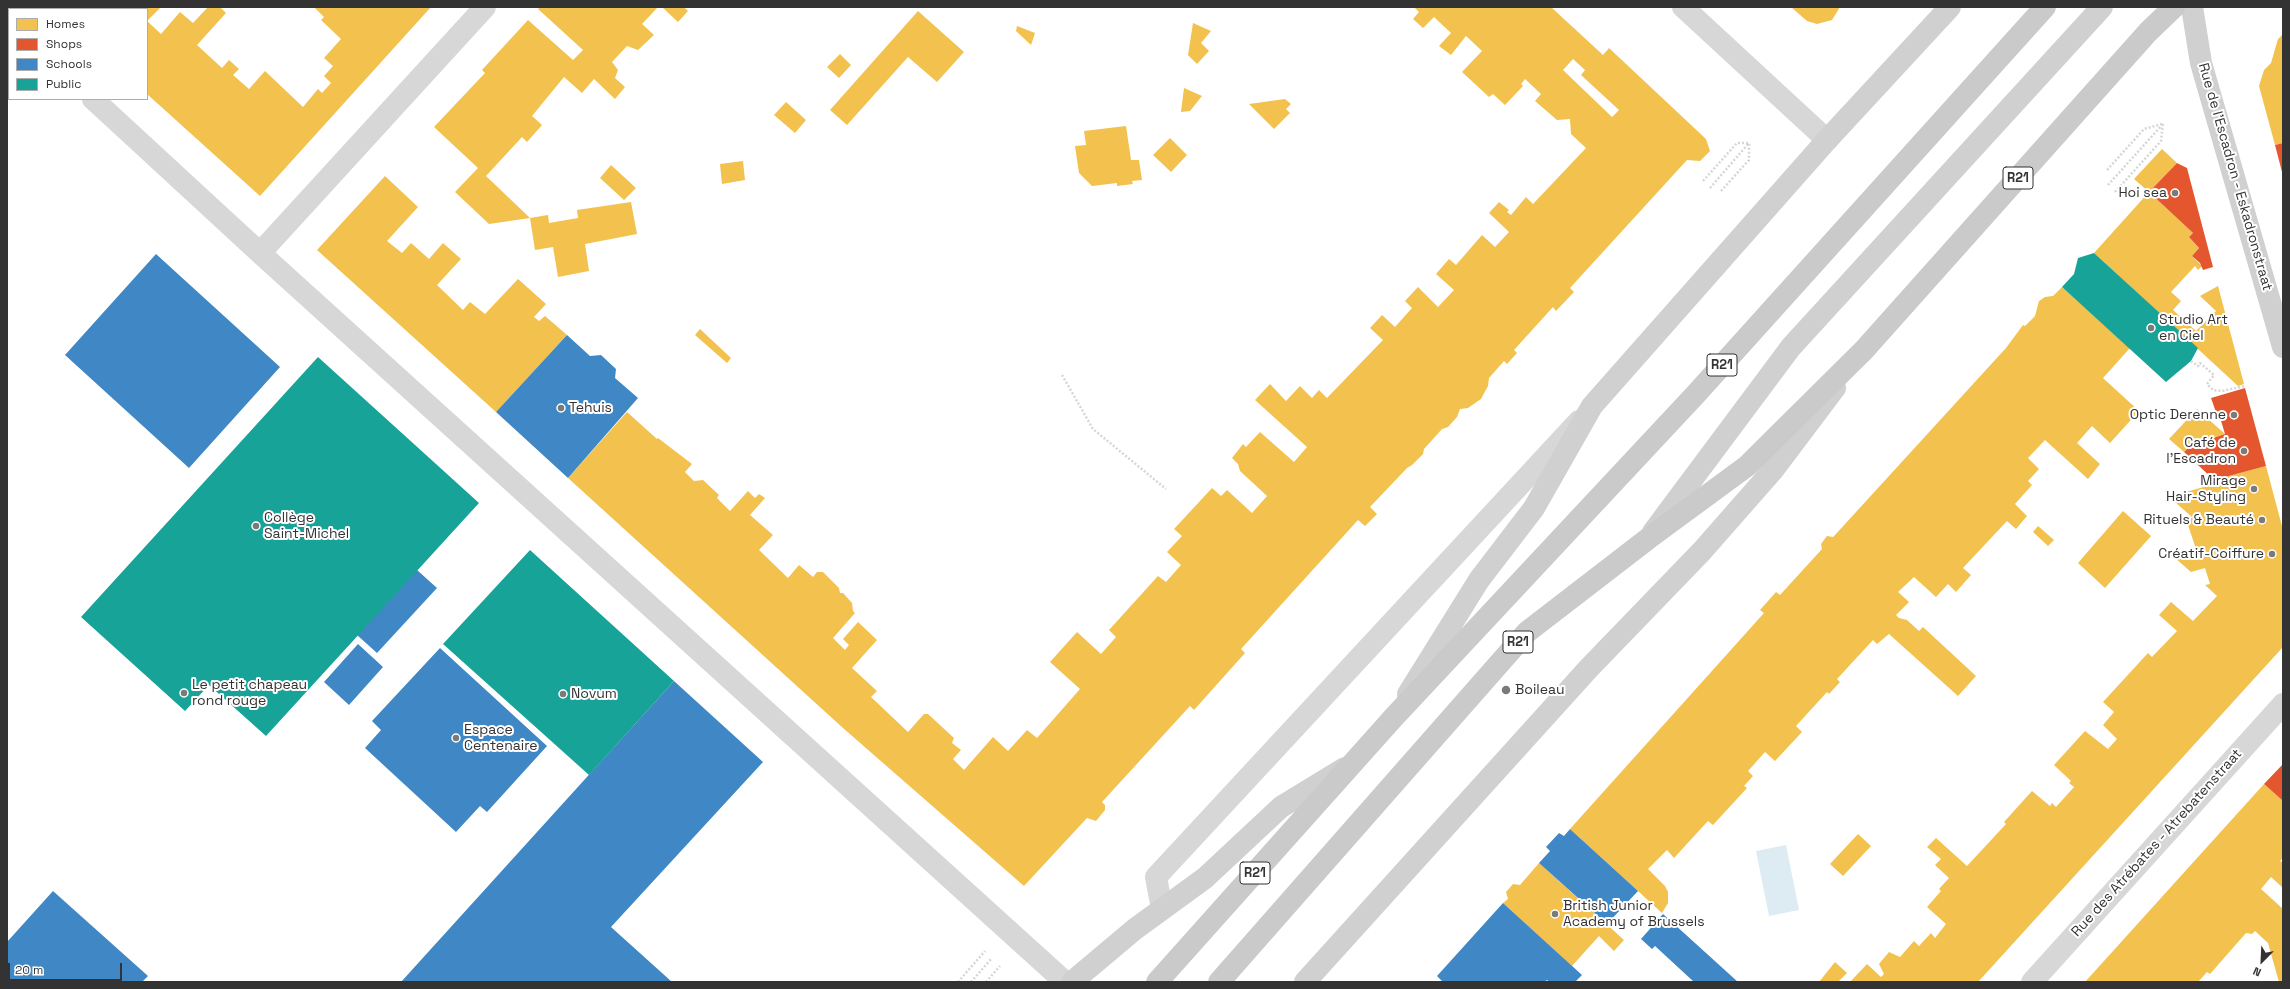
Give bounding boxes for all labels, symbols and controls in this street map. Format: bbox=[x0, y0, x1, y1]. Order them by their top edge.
legend bbox=[8, 8, 148, 100]
text: Homes bbox=[46, 16, 85, 32]
text: Shops bbox=[46, 36, 82, 52]
text: Schools bbox=[46, 56, 92, 72]
street label: Rue de l'Escadron - Eskadronstraat bbox=[2194, 61, 2276, 293]
text: Public bbox=[46, 76, 81, 92]
road number: R21 bbox=[2003, 167, 2033, 189]
place label: Hoi sea bbox=[2118, 185, 2167, 201]
marker: Hoi sea bbox=[2170, 188, 2180, 198]
place label: Studio Art en Ciel bbox=[2159, 312, 2228, 344]
marker: Studio Art en Ciel bbox=[2146, 323, 2156, 333]
road number: R21 bbox=[1707, 354, 1737, 376]
place label: Tehuis bbox=[569, 400, 612, 416]
marker: Tehuis bbox=[556, 403, 566, 413]
place label: Optic Derenne bbox=[2130, 407, 2226, 423]
marker: Optic Derenne bbox=[2229, 410, 2239, 420]
place label: Café de l'Escadron bbox=[2166, 435, 2236, 468]
marker: Café de l'Escadron bbox=[2239, 446, 2249, 456]
place label: Mirage Hair-Styling bbox=[2166, 473, 2246, 506]
marker: Mirage Hair-Styling bbox=[2249, 484, 2259, 494]
place label: Collège Saint-Michel bbox=[264, 510, 349, 542]
place label: Rituels & Beauté bbox=[2144, 512, 2254, 528]
marker: Rituels & Beauté bbox=[2257, 515, 2267, 525]
marker: Collège Saint-Michel bbox=[251, 521, 261, 531]
place label: Créatif-Coiffure bbox=[2158, 546, 2264, 562]
marker: Créatif-Coiffure bbox=[2267, 549, 2277, 559]
road number: R21 bbox=[1503, 631, 1533, 653]
place label: Le petit chapeau rond rouge bbox=[192, 677, 307, 710]
place label: Boileau bbox=[1515, 682, 1564, 698]
marker: Boileau bbox=[1500, 684, 1512, 696]
place label: Novum bbox=[571, 686, 617, 702]
marker: Le petit chapeau rond rouge bbox=[179, 688, 189, 698]
marker: Novum bbox=[558, 689, 568, 699]
place label: Espace Centenaire bbox=[464, 722, 538, 754]
marker: Espace Centenaire bbox=[451, 733, 461, 743]
street label: Rue des Atrébates - Atrebatenstraat bbox=[2068, 746, 2246, 940]
road number: R21 bbox=[1240, 862, 1270, 884]
place label: British Junior Academy of Brussels bbox=[1563, 898, 1705, 930]
marker: British Junior Academy of Brussels bbox=[1550, 909, 1560, 919]
north arrow bbox=[2242, 941, 2282, 981]
scale bar bbox=[10, 955, 124, 981]
text: 20 m bbox=[15, 962, 43, 978]
text: N bbox=[2251, 964, 2263, 980]

